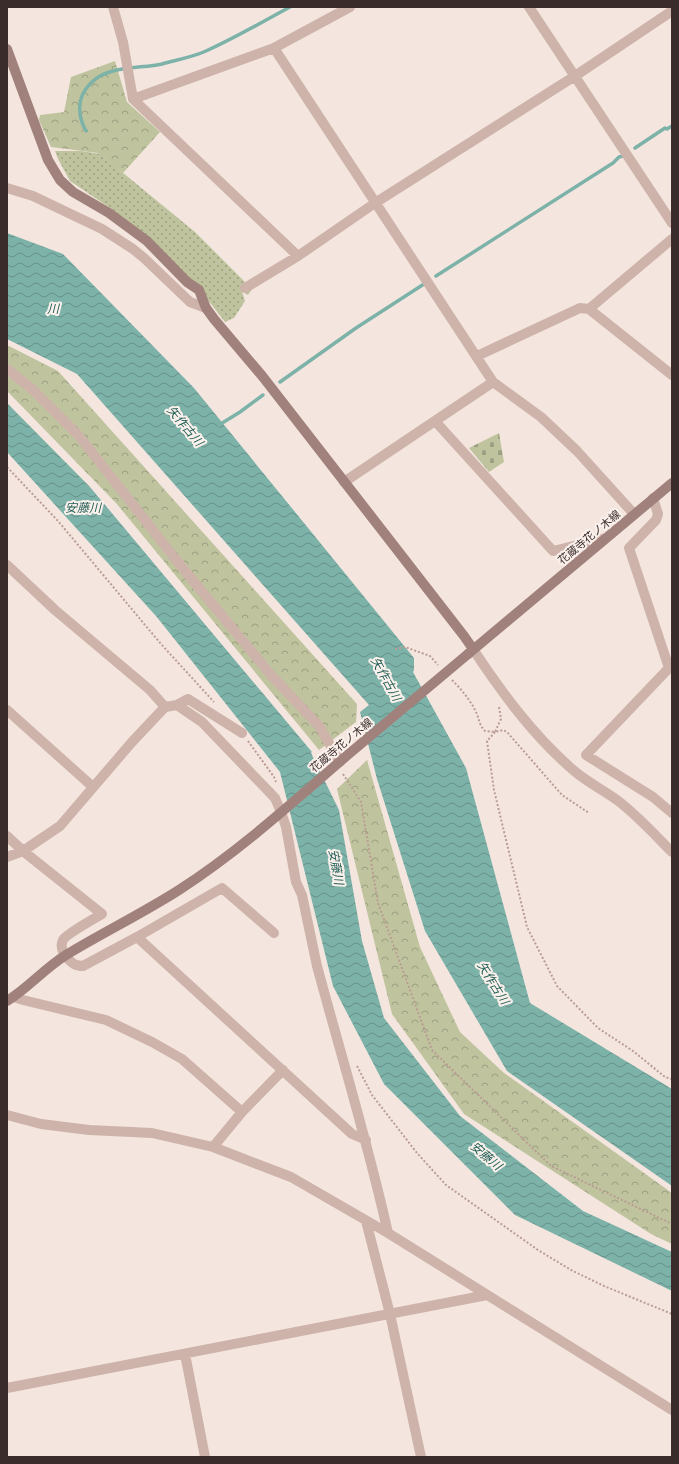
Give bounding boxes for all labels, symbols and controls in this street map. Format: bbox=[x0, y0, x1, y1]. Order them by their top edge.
water label: 川 bbox=[47, 301, 61, 317]
water label: 矢作古川 bbox=[163, 402, 208, 451]
water label: 安藤川 bbox=[65, 500, 103, 516]
street label: 花蔵寺花ノ木線 bbox=[555, 507, 623, 567]
water label: 矢作古川 bbox=[367, 654, 406, 706]
street label: 花蔵寺花ノ木線 bbox=[307, 715, 375, 775]
water label: 安藤川 bbox=[325, 848, 347, 888]
water label: 矢作古川 bbox=[473, 958, 514, 1009]
water label: 安藤川 bbox=[467, 1138, 506, 1175]

